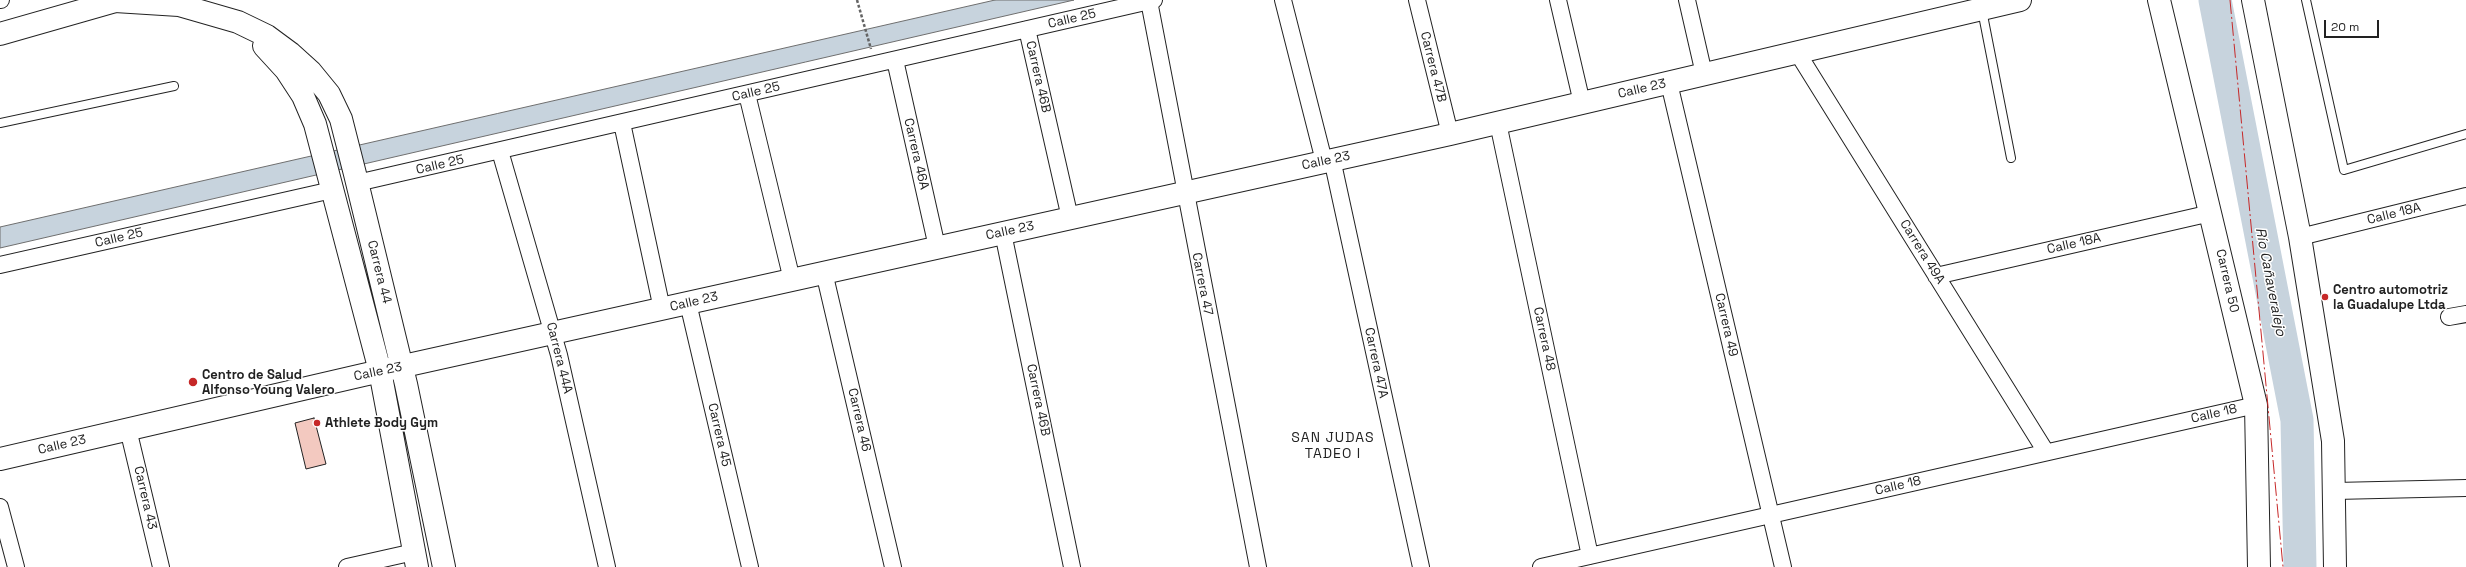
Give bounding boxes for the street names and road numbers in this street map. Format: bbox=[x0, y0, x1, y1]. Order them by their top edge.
street label: Calle 25 bbox=[1046, 6, 1098, 32]
street label: Carrera 47B bbox=[1417, 30, 1449, 104]
street label: Carrera 46B bbox=[1022, 40, 1054, 114]
street label: Calle 23 bbox=[1616, 76, 1668, 102]
street label: Calle 25 bbox=[730, 79, 782, 105]
street label: Carrera 46A bbox=[900, 117, 932, 191]
street label: Calle 23 bbox=[1300, 148, 1352, 174]
street label: Calle 25 bbox=[414, 152, 466, 178]
street label: Calle 18A bbox=[2365, 200, 2423, 228]
street label: Carrera 49A bbox=[1896, 217, 1948, 287]
street label: Calle 23 bbox=[984, 218, 1036, 244]
street label: Calle 25 bbox=[93, 225, 145, 251]
street label: Calle 18A bbox=[2045, 230, 2103, 258]
street label: Carrera 44 bbox=[364, 239, 394, 305]
street label: Carrera 50 bbox=[2212, 248, 2242, 314]
street label: Carrera 47 bbox=[1188, 251, 1216, 317]
street label: Calle 23 bbox=[668, 289, 720, 315]
street label: Carrera 49 bbox=[1711, 292, 1741, 358]
street label: Carrera 48 bbox=[1530, 306, 1558, 372]
street label: Carrera 44A bbox=[543, 321, 575, 395]
street label: Carrera 47A bbox=[1361, 326, 1391, 400]
street label: Calle 23 bbox=[352, 359, 404, 385]
street label: Carrera 46B bbox=[1023, 363, 1053, 437]
street label: Carrera 46 bbox=[844, 387, 874, 453]
street label: Calle 18 bbox=[2189, 401, 2239, 427]
street label: Carrera 45 bbox=[704, 402, 734, 468]
street label: Calle 23 bbox=[36, 432, 88, 458]
street label: Carrera 43 bbox=[130, 465, 160, 531]
street label: Calle 18 bbox=[1873, 473, 1923, 499]

